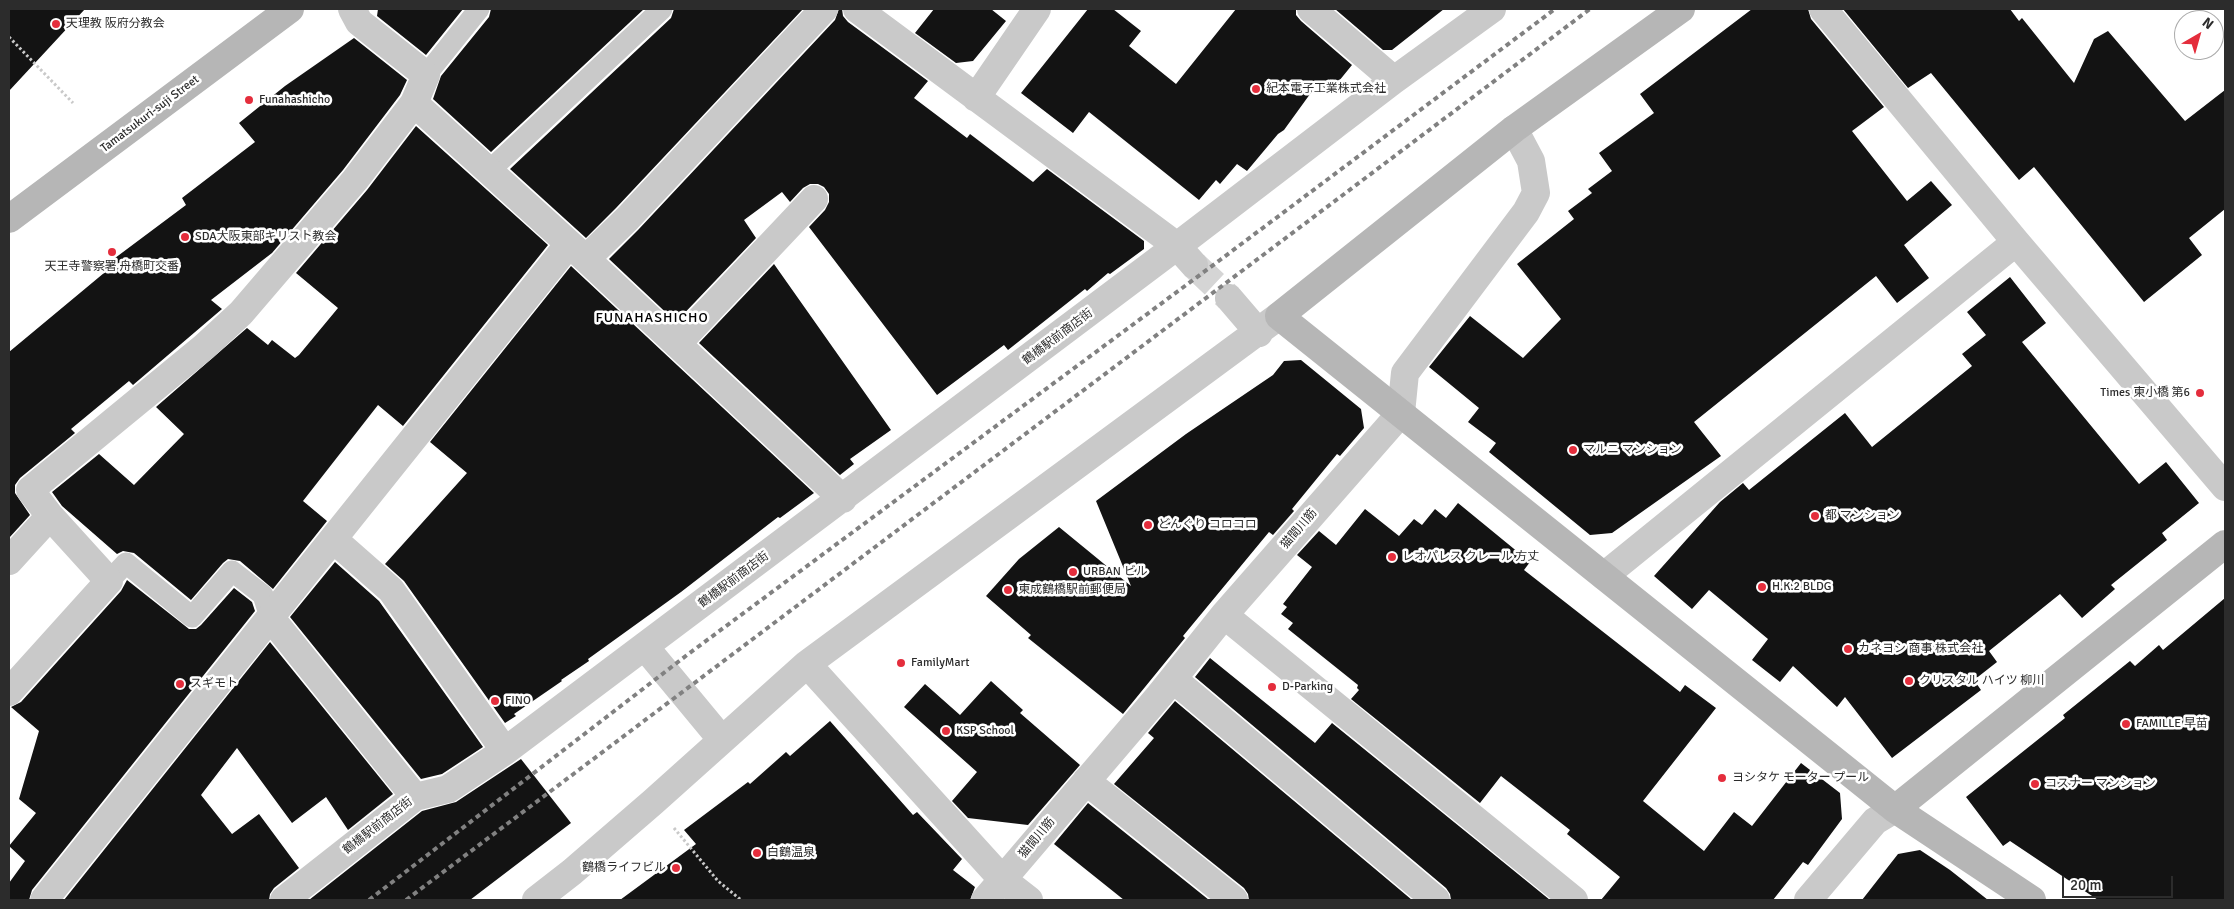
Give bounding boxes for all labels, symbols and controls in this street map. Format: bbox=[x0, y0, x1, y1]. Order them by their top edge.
north arrow bbox=[2174, 10, 2224, 60]
text: N bbox=[2199, 14, 2217, 33]
place label: 天理教 阪府分教会 bbox=[66, 17, 165, 31]
marker: 天理教 阪府分教会 bbox=[50, 18, 62, 30]
street label: Tamatsukuri-suji Street bbox=[98, 72, 202, 156]
place label: 紀本電子工業株式会社 bbox=[1266, 82, 1386, 96]
marker: 紀本電子工業株式会社 bbox=[1250, 83, 1262, 95]
place label: Funahashicho bbox=[259, 93, 330, 107]
marker: Funahashicho bbox=[243, 94, 255, 106]
place label: SDA大阪東部キリスト教会 bbox=[195, 230, 337, 244]
marker: SDA大阪東部キリスト教会 bbox=[179, 231, 191, 243]
marker: 天王寺警察署 舟橋町交番 bbox=[106, 246, 118, 258]
place label: 天王寺警察署 舟橋町交番 bbox=[45, 260, 179, 274]
street label: 鶴橋駅前商店街 bbox=[1020, 306, 1096, 368]
district label: FUNAHASHICHO bbox=[594, 310, 710, 326]
place label: Times 東小橋 第6 bbox=[2100, 386, 2190, 400]
marker: Times 東小橋 第6 bbox=[2194, 387, 2206, 399]
place label: マルニ マンション bbox=[1583, 443, 1682, 457]
marker: マルニ マンション bbox=[1567, 444, 1579, 456]
street label: 猫間川筋 bbox=[1278, 506, 1320, 552]
place label: 都 マンション bbox=[1825, 509, 1900, 523]
marker: 都 マンション bbox=[1809, 510, 1821, 522]
place label: どんぐり コロコロ bbox=[1158, 518, 1257, 532]
marker: どんぐり コロコロ bbox=[1142, 519, 1154, 531]
street label: 鶴橋駅前商店街 bbox=[696, 549, 772, 611]
place label: レオパレス クレール 方丈 bbox=[1402, 550, 1539, 564]
marker: レオパレス クレール 方丈 bbox=[1386, 551, 1398, 563]
place label: URBAN ビル bbox=[1083, 565, 1148, 579]
marker: URBAN ビル bbox=[1067, 566, 1079, 578]
place label: H.K.2 BLDG bbox=[1772, 580, 1832, 594]
marker: H.K.2 BLDG bbox=[1756, 581, 1768, 593]
place label: 東成鶴橋駅前郵便局 bbox=[1018, 583, 1126, 597]
marker: 東成鶴橋駅前郵便局 bbox=[1002, 584, 1014, 596]
place label: カネヨシ 商事 株式会社 bbox=[1858, 642, 1983, 656]
marker: カネヨシ 商事 株式会社 bbox=[1842, 643, 1854, 655]
place label: FamilyMart bbox=[911, 656, 969, 670]
marker: FamilyMart bbox=[895, 657, 907, 669]
place label: クリスタル ハイツ 柳川 bbox=[1919, 674, 2044, 688]
marker: クリスタル ハイツ 柳川 bbox=[1903, 675, 1915, 687]
place label: スギモト bbox=[190, 677, 238, 691]
marker: スギモト bbox=[174, 678, 186, 690]
place label: D-Parking bbox=[1282, 680, 1333, 694]
marker: D-Parking bbox=[1266, 681, 1278, 693]
place label: FINO bbox=[505, 694, 531, 708]
marker: FINO bbox=[489, 695, 501, 707]
place label: FAMILLE 早苗 bbox=[2136, 717, 2208, 731]
marker: FAMILLE 早苗 bbox=[2120, 718, 2132, 730]
place label: KSP School bbox=[956, 724, 1014, 738]
marker: KSP School bbox=[940, 725, 952, 737]
place label: ヨシタケ モーター プール bbox=[1732, 771, 1869, 785]
marker: ヨシタケ モーター プール bbox=[1716, 772, 1728, 784]
place label: コスナー マンション bbox=[2045, 777, 2156, 791]
marker: コスナー マンション bbox=[2029, 778, 2041, 790]
street label: 鶴橋駅前商店街 bbox=[340, 794, 416, 858]
street label: 猫間川筋 bbox=[1016, 815, 1058, 861]
place label: 白鶴温泉 bbox=[767, 846, 815, 860]
marker: 白鶴温泉 bbox=[751, 847, 763, 859]
place label: 鶴橋ライフビル bbox=[582, 861, 666, 875]
marker: 鶴橋ライフビル bbox=[670, 862, 682, 874]
scale bar bbox=[2064, 866, 2175, 898]
text: 20 m bbox=[2070, 876, 2101, 894]

